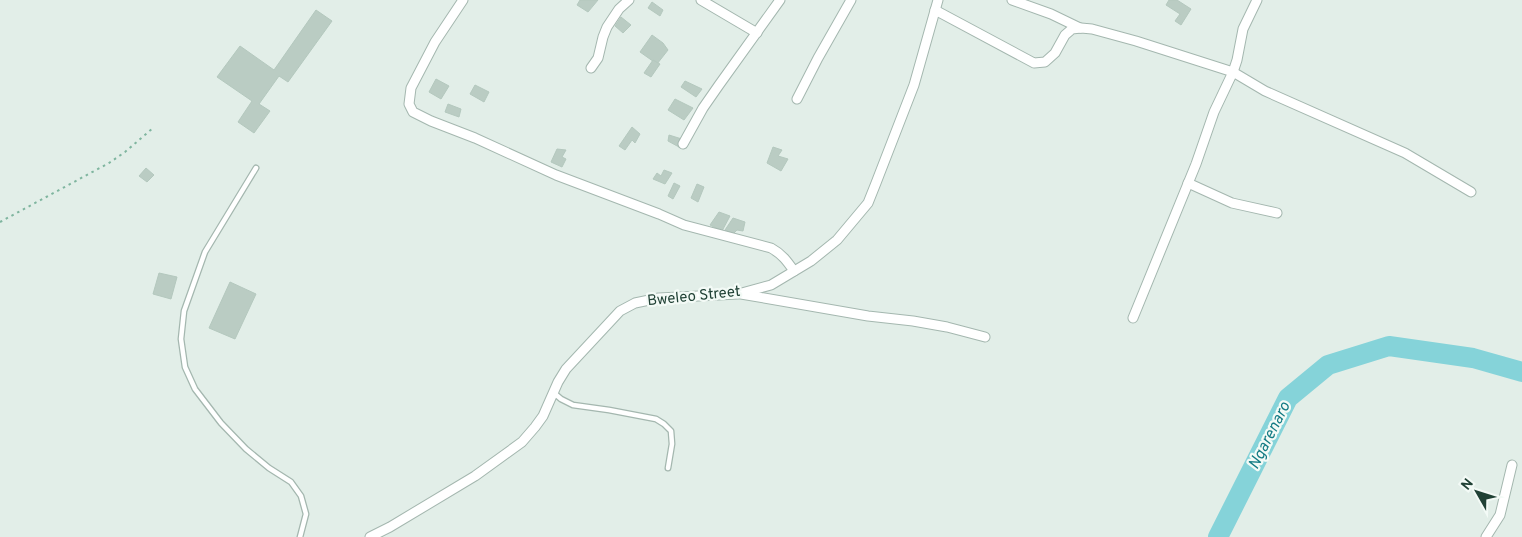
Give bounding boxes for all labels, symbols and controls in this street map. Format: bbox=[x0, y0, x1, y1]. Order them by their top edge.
street label: Bweleo Street bbox=[646, 283, 742, 311]
water label: Ngarenaro bbox=[1245, 398, 1296, 473]
north arrow bbox=[1452, 467, 1502, 517]
text: N bbox=[1458, 476, 1478, 494]

